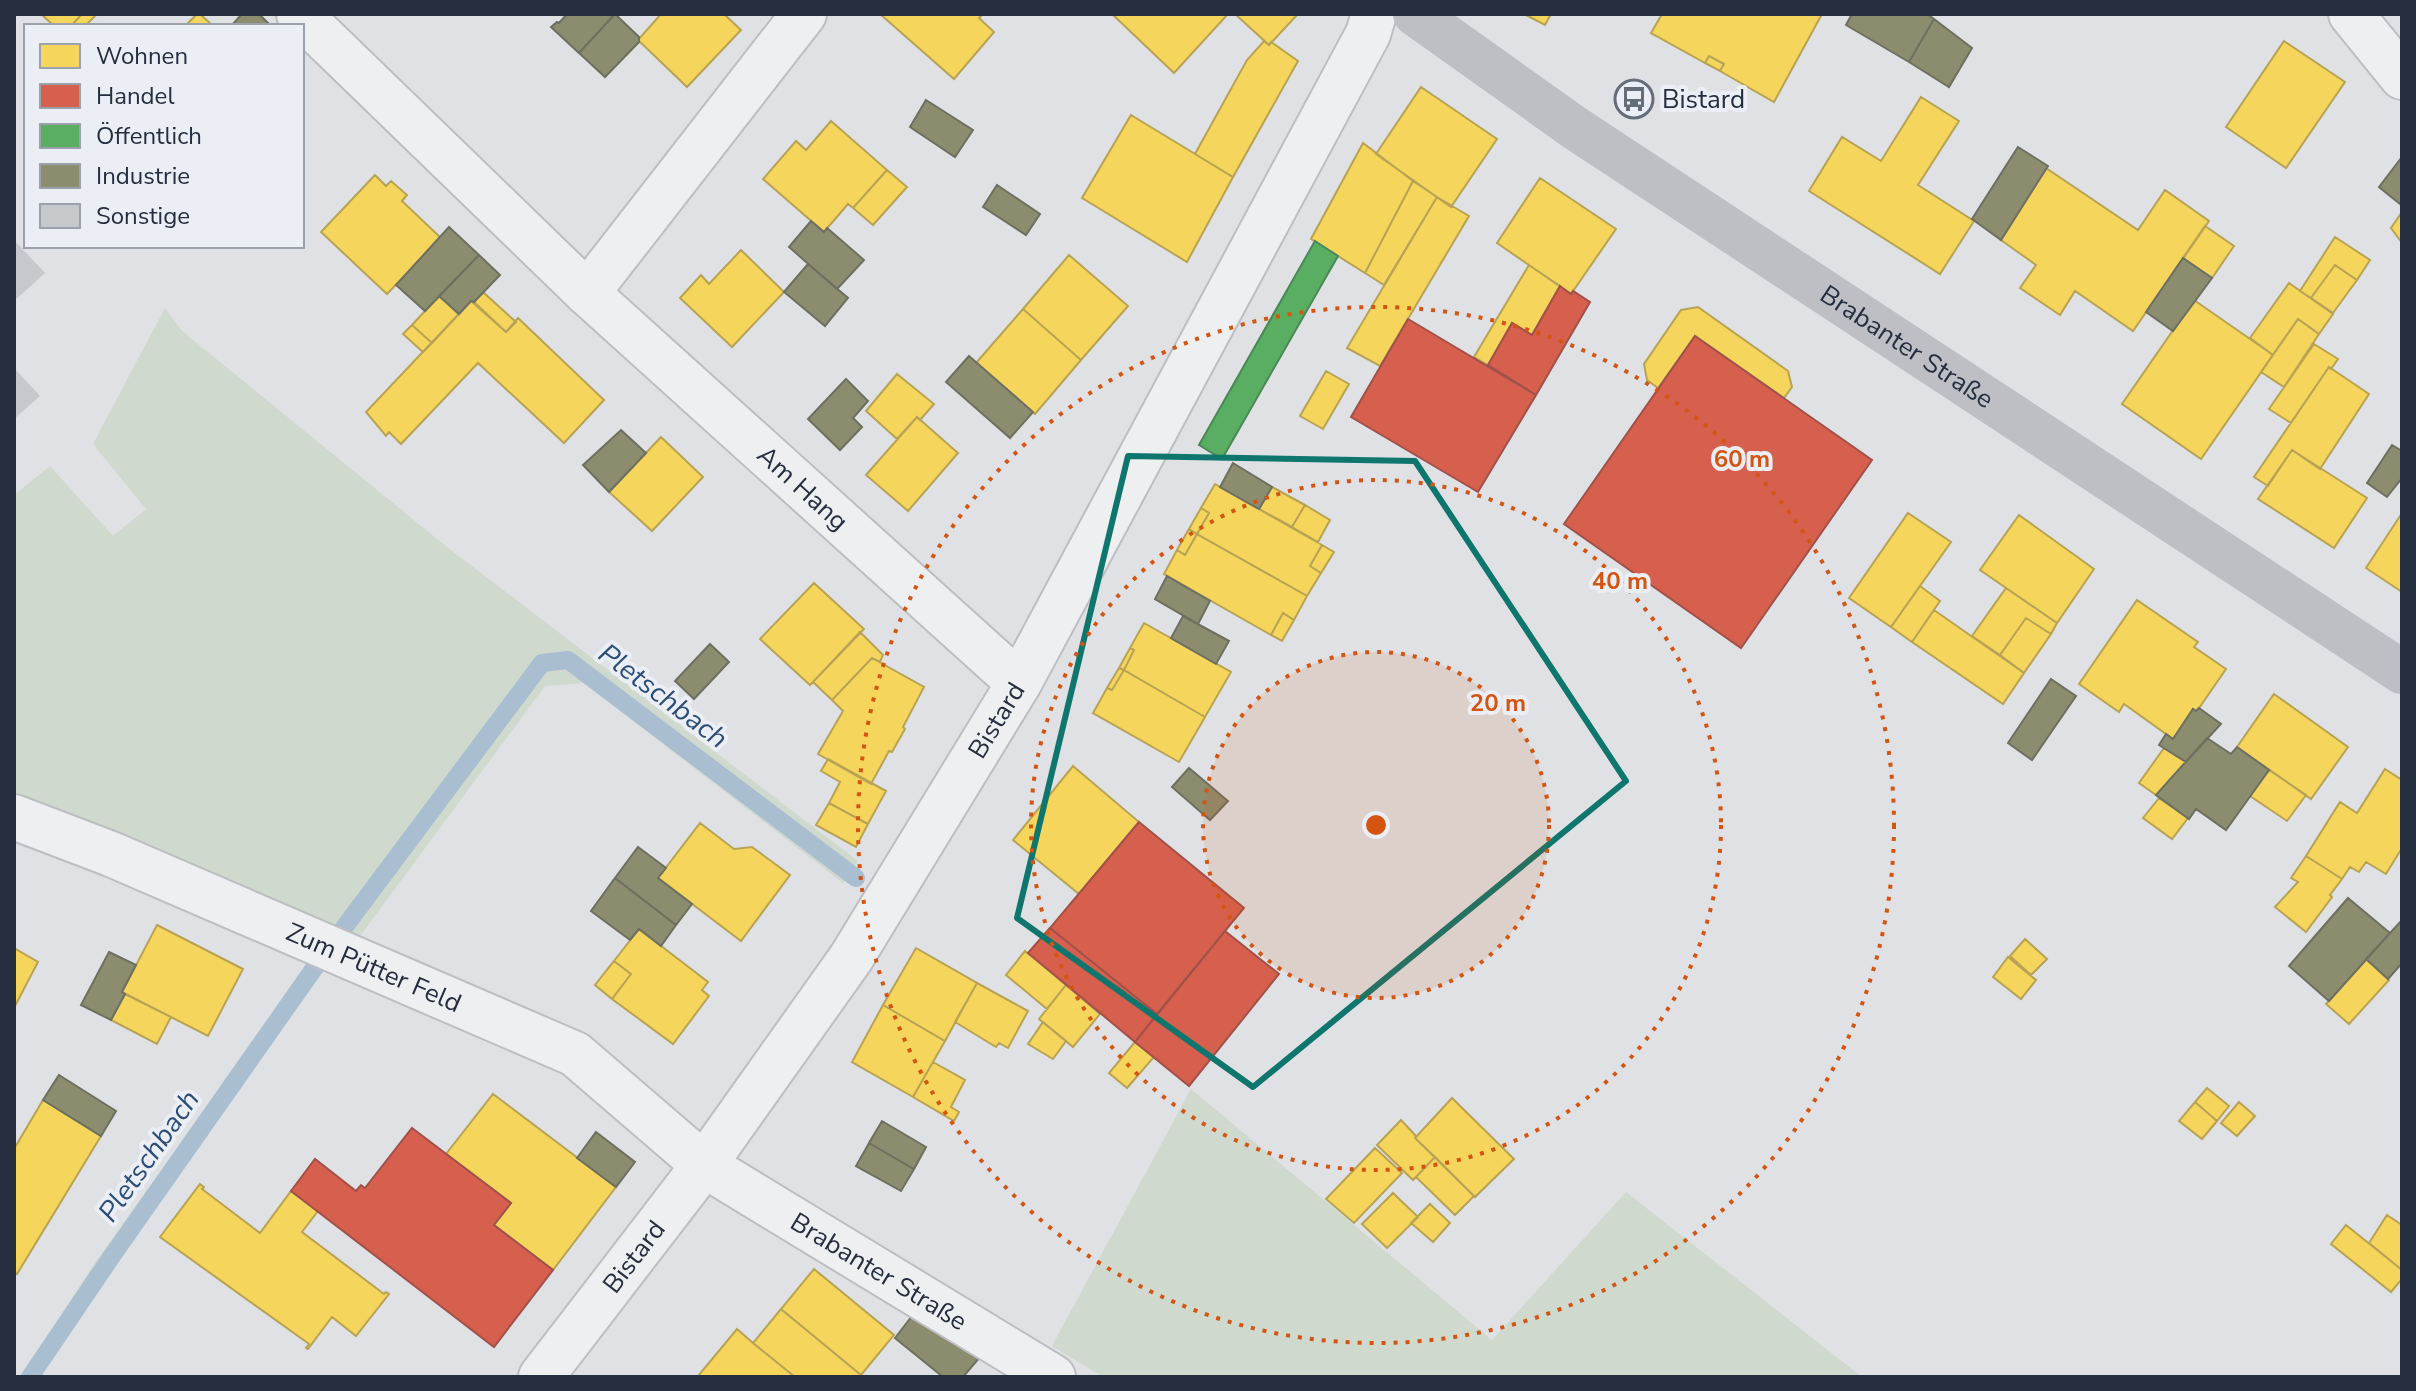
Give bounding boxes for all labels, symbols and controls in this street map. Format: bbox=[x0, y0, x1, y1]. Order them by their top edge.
legend bbox=[24, 24, 304, 248]
text: Wohnen bbox=[96, 40, 188, 72]
bus stop icon: Bistard bbox=[1613, 78, 1655, 120]
text: Handel bbox=[96, 80, 174, 112]
place label: Bistard bbox=[1662, 82, 1745, 117]
text: Öffentlich bbox=[96, 120, 202, 152]
text: Industrie bbox=[96, 160, 190, 192]
text: Sonstige bbox=[96, 200, 190, 232]
street label: Brabanter Straße bbox=[1814, 277, 2001, 416]
street label: Am Hang bbox=[750, 438, 856, 538]
text: 60 m bbox=[1714, 443, 1770, 475]
text: 40 m bbox=[1592, 565, 1648, 597]
water label: Pletschbach bbox=[590, 635, 736, 757]
street label: Bistard bbox=[960, 676, 1033, 765]
text: 20 m bbox=[1470, 687, 1526, 719]
centre of rings bbox=[1362, 811, 1390, 839]
street label: Zum Pütter Feld bbox=[281, 914, 467, 1020]
water label: Pletschbach bbox=[90, 1082, 208, 1230]
street label: Brabanter Straße bbox=[784, 1204, 974, 1338]
street label: Bistard bbox=[594, 1213, 673, 1300]

